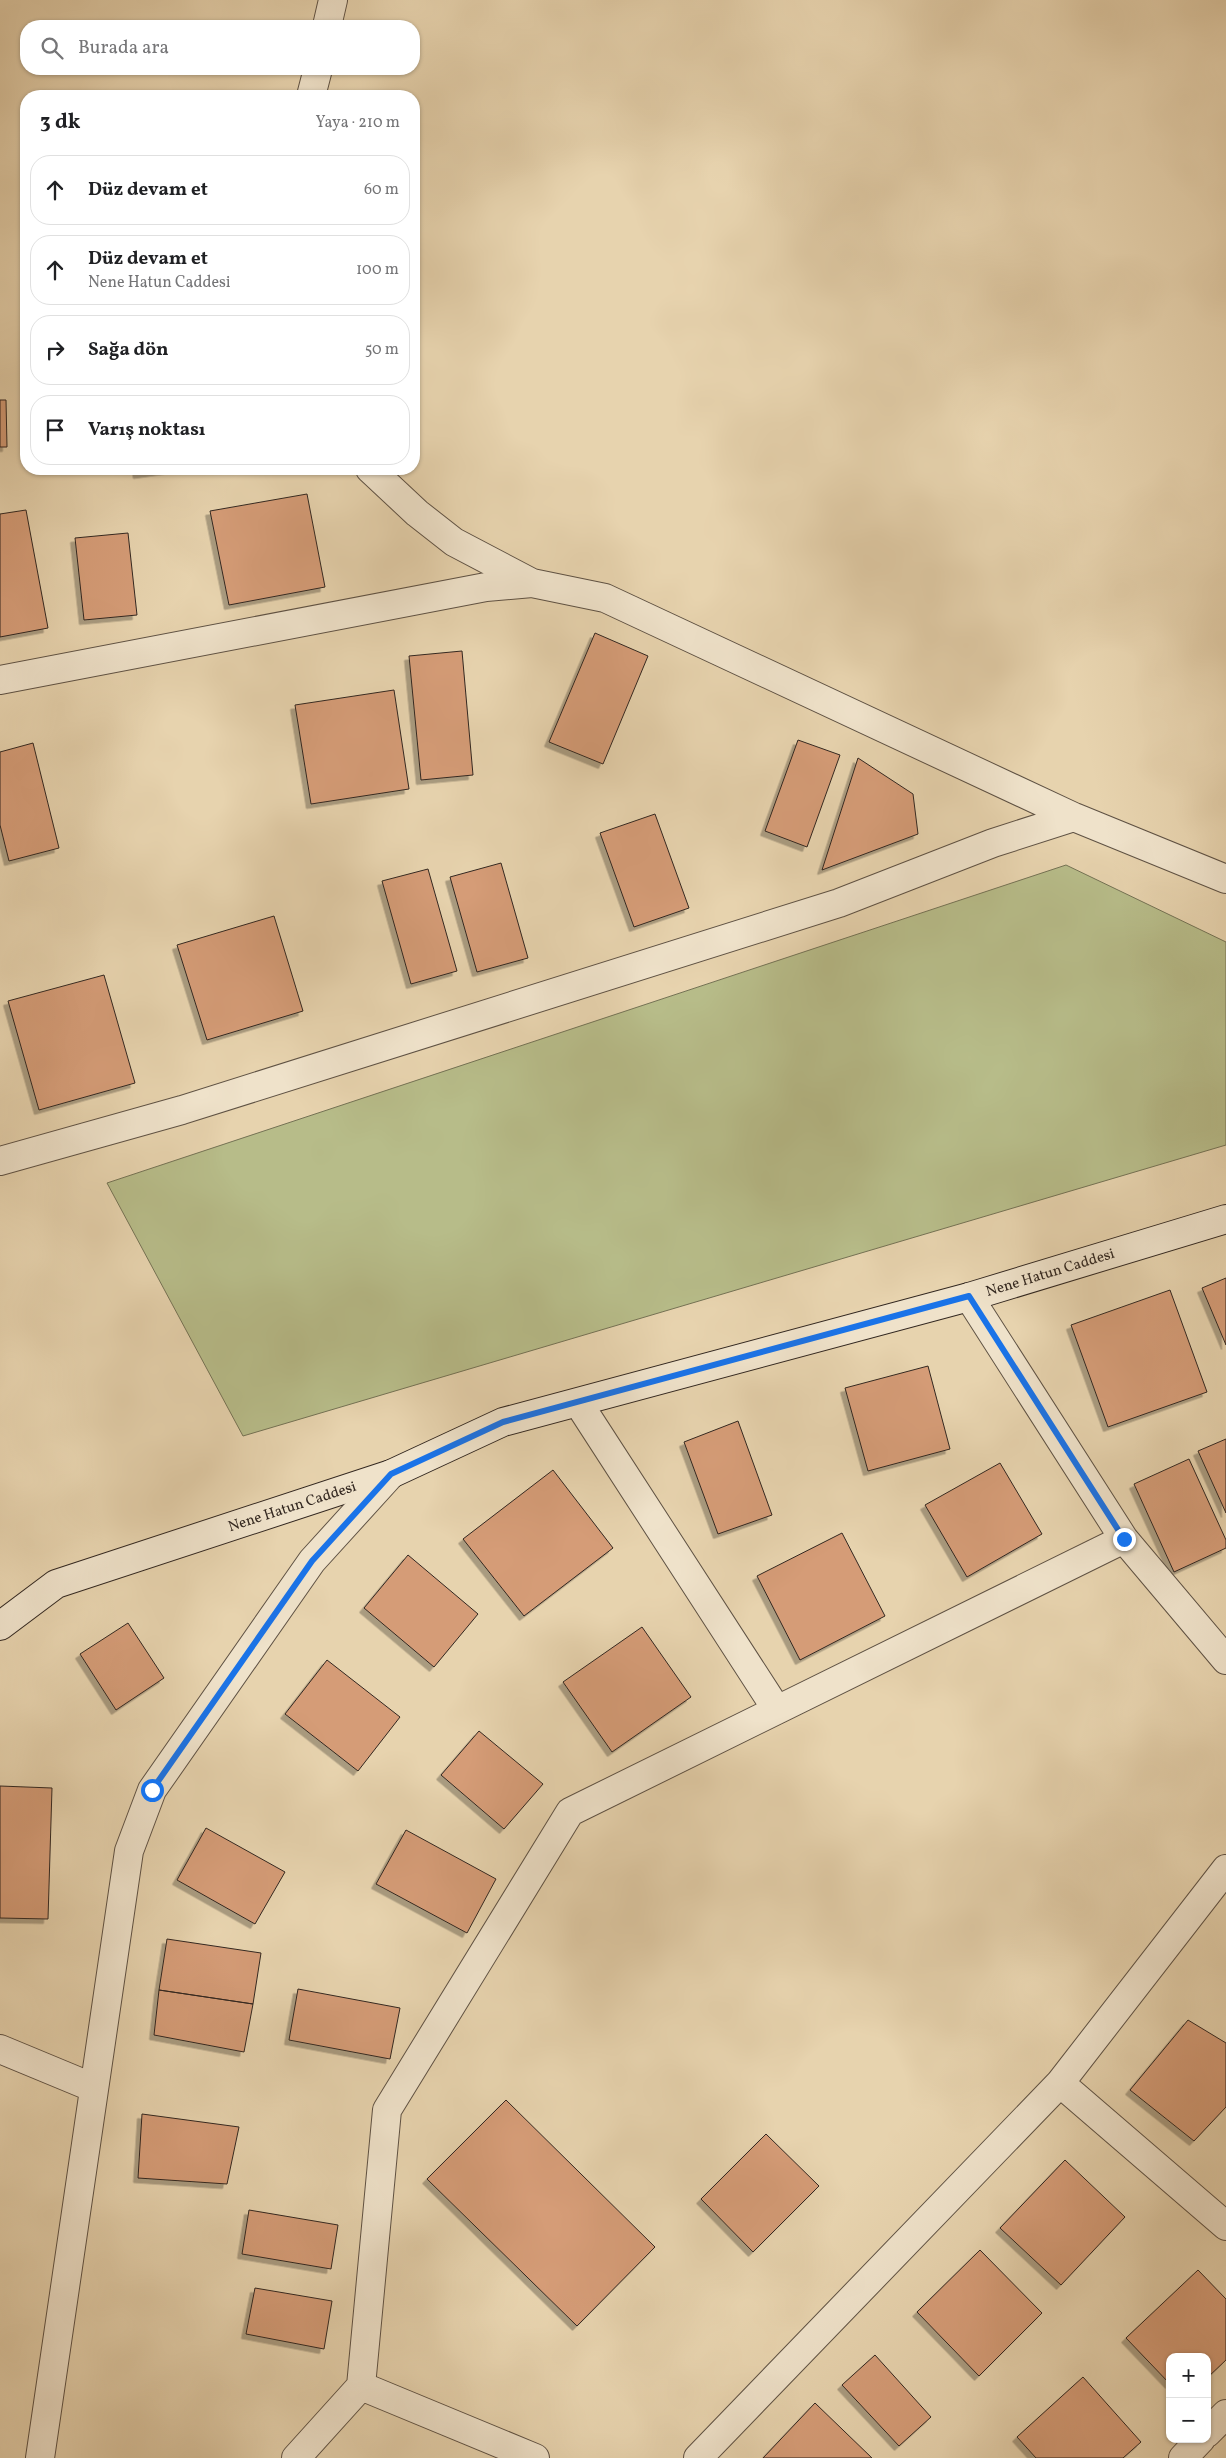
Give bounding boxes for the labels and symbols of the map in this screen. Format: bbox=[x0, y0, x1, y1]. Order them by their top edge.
street label: Nene Hatun Caddesi bbox=[983, 1244, 1117, 1303]
street label: Nene Hatun Caddesi bbox=[226, 1477, 359, 1538]
route end bbox=[1113, 1528, 1136, 1551]
route start bbox=[141, 1779, 164, 1802]

